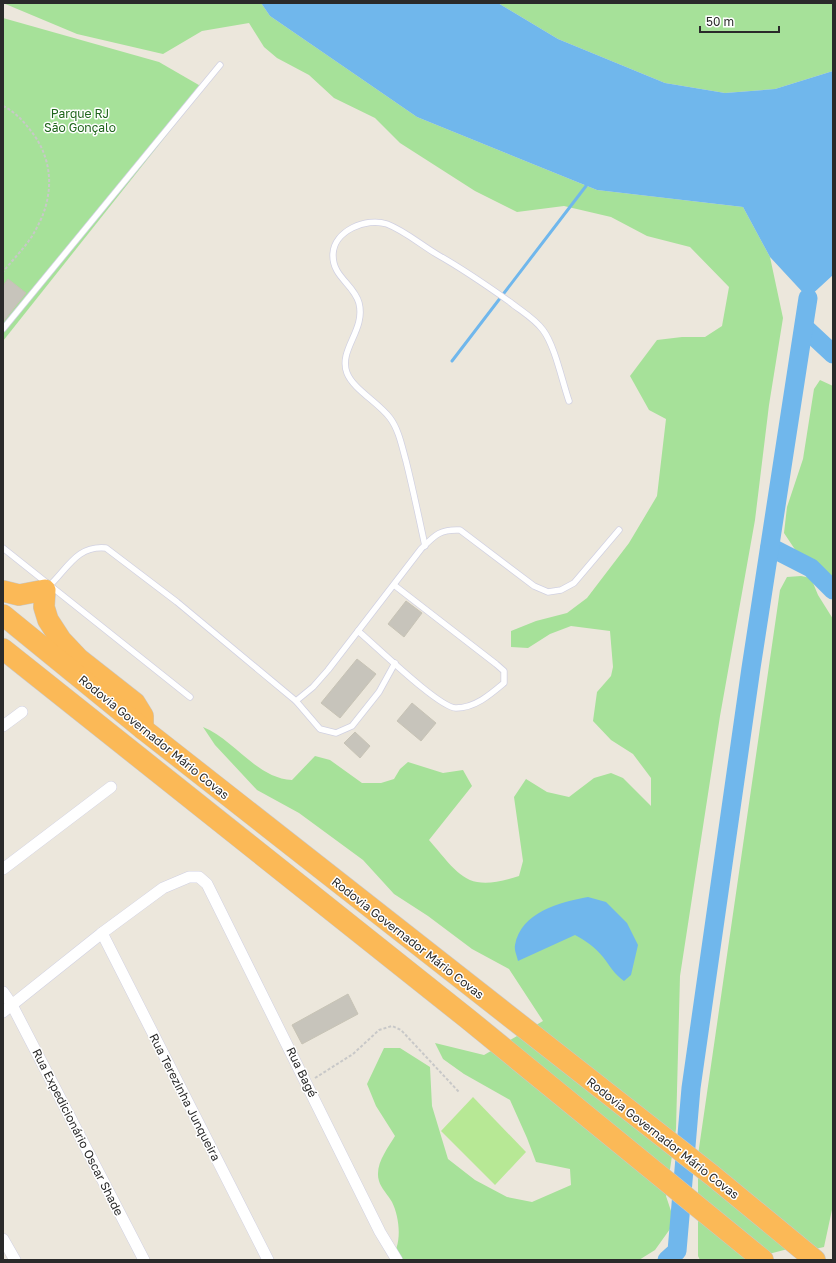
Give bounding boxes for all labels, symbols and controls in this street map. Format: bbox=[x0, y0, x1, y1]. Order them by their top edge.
scale bar bbox=[700, 8, 779, 34]
text: 50 m bbox=[706, 14, 734, 29]
park label: Parque RJ São Gonçalo bbox=[44, 106, 116, 135]
street label: Rodovia Governador Mário Covas bbox=[76, 672, 232, 802]
street label: Rodovia Governador Mário Covas bbox=[329, 874, 487, 1002]
street label: Rua Terezinha Junqueira bbox=[146, 1031, 224, 1163]
street label: Rua Bagé bbox=[283, 1044, 321, 1100]
street label: Rua Expedicionário Oscar Shade bbox=[29, 1046, 127, 1218]
street label: Rodovia Governador Mário Covas bbox=[584, 1074, 742, 1202]

